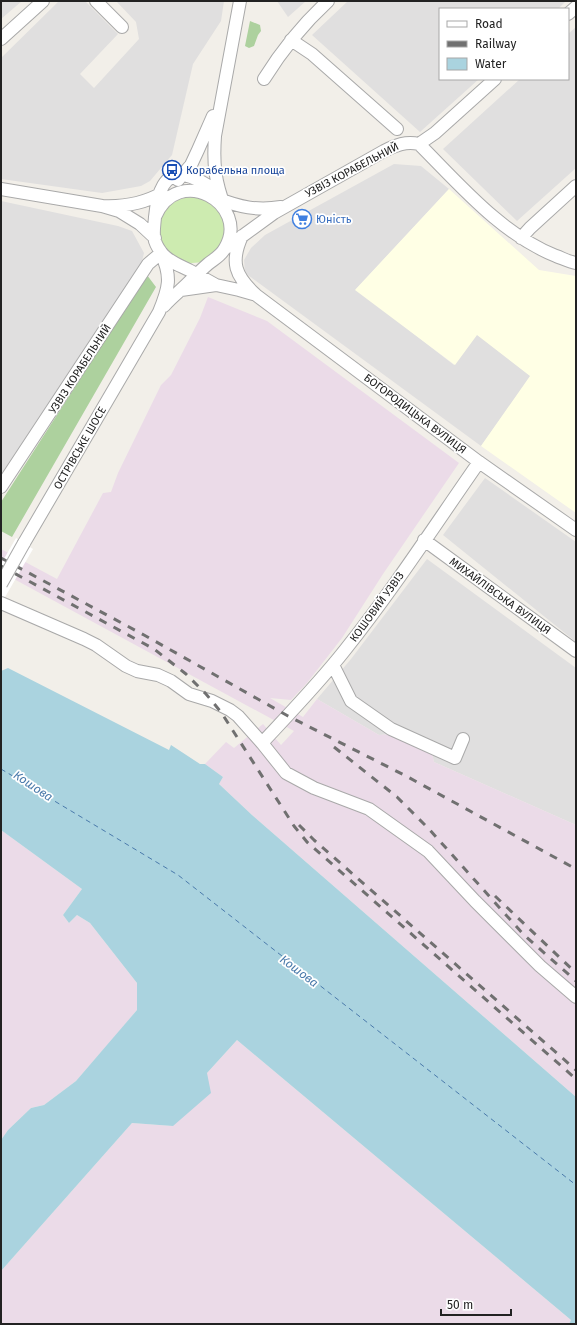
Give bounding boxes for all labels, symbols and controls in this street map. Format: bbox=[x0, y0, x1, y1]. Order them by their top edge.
legend bbox=[439, 8, 569, 80]
text: Road bbox=[475, 17, 503, 31]
text: Railway bbox=[475, 37, 516, 51]
text: Water bbox=[475, 57, 507, 71]
street label: УЗВІЗ КОРАБЕЛЬНИЙ bbox=[303, 140, 401, 200]
bus stop icon: Корабельна площа bbox=[161, 159, 183, 181]
place label: Корабельна площа bbox=[186, 164, 285, 177]
supermarket icon: Юність bbox=[291, 208, 313, 230]
place label: Юність bbox=[316, 213, 352, 226]
street label: УЗВІЗ КОРАБЕЛЬНИЙ bbox=[46, 322, 114, 416]
street label: БОГОРОДИЦЬКА ВУЛИЦЯ bbox=[361, 371, 469, 457]
street label: ОСТРІВСЬКЕ ШОСЕ bbox=[51, 404, 109, 492]
street label: МИХАЙЛІВСЬКА ВУЛИЦЯ bbox=[447, 555, 553, 637]
street label: КОШОВИЙ УЗВІЗ bbox=[347, 569, 407, 645]
water label: Кошова bbox=[11, 768, 55, 804]
water label: Кошова bbox=[277, 952, 321, 990]
scale bar bbox=[441, 1291, 511, 1317]
text: 50 m bbox=[447, 1298, 473, 1312]

